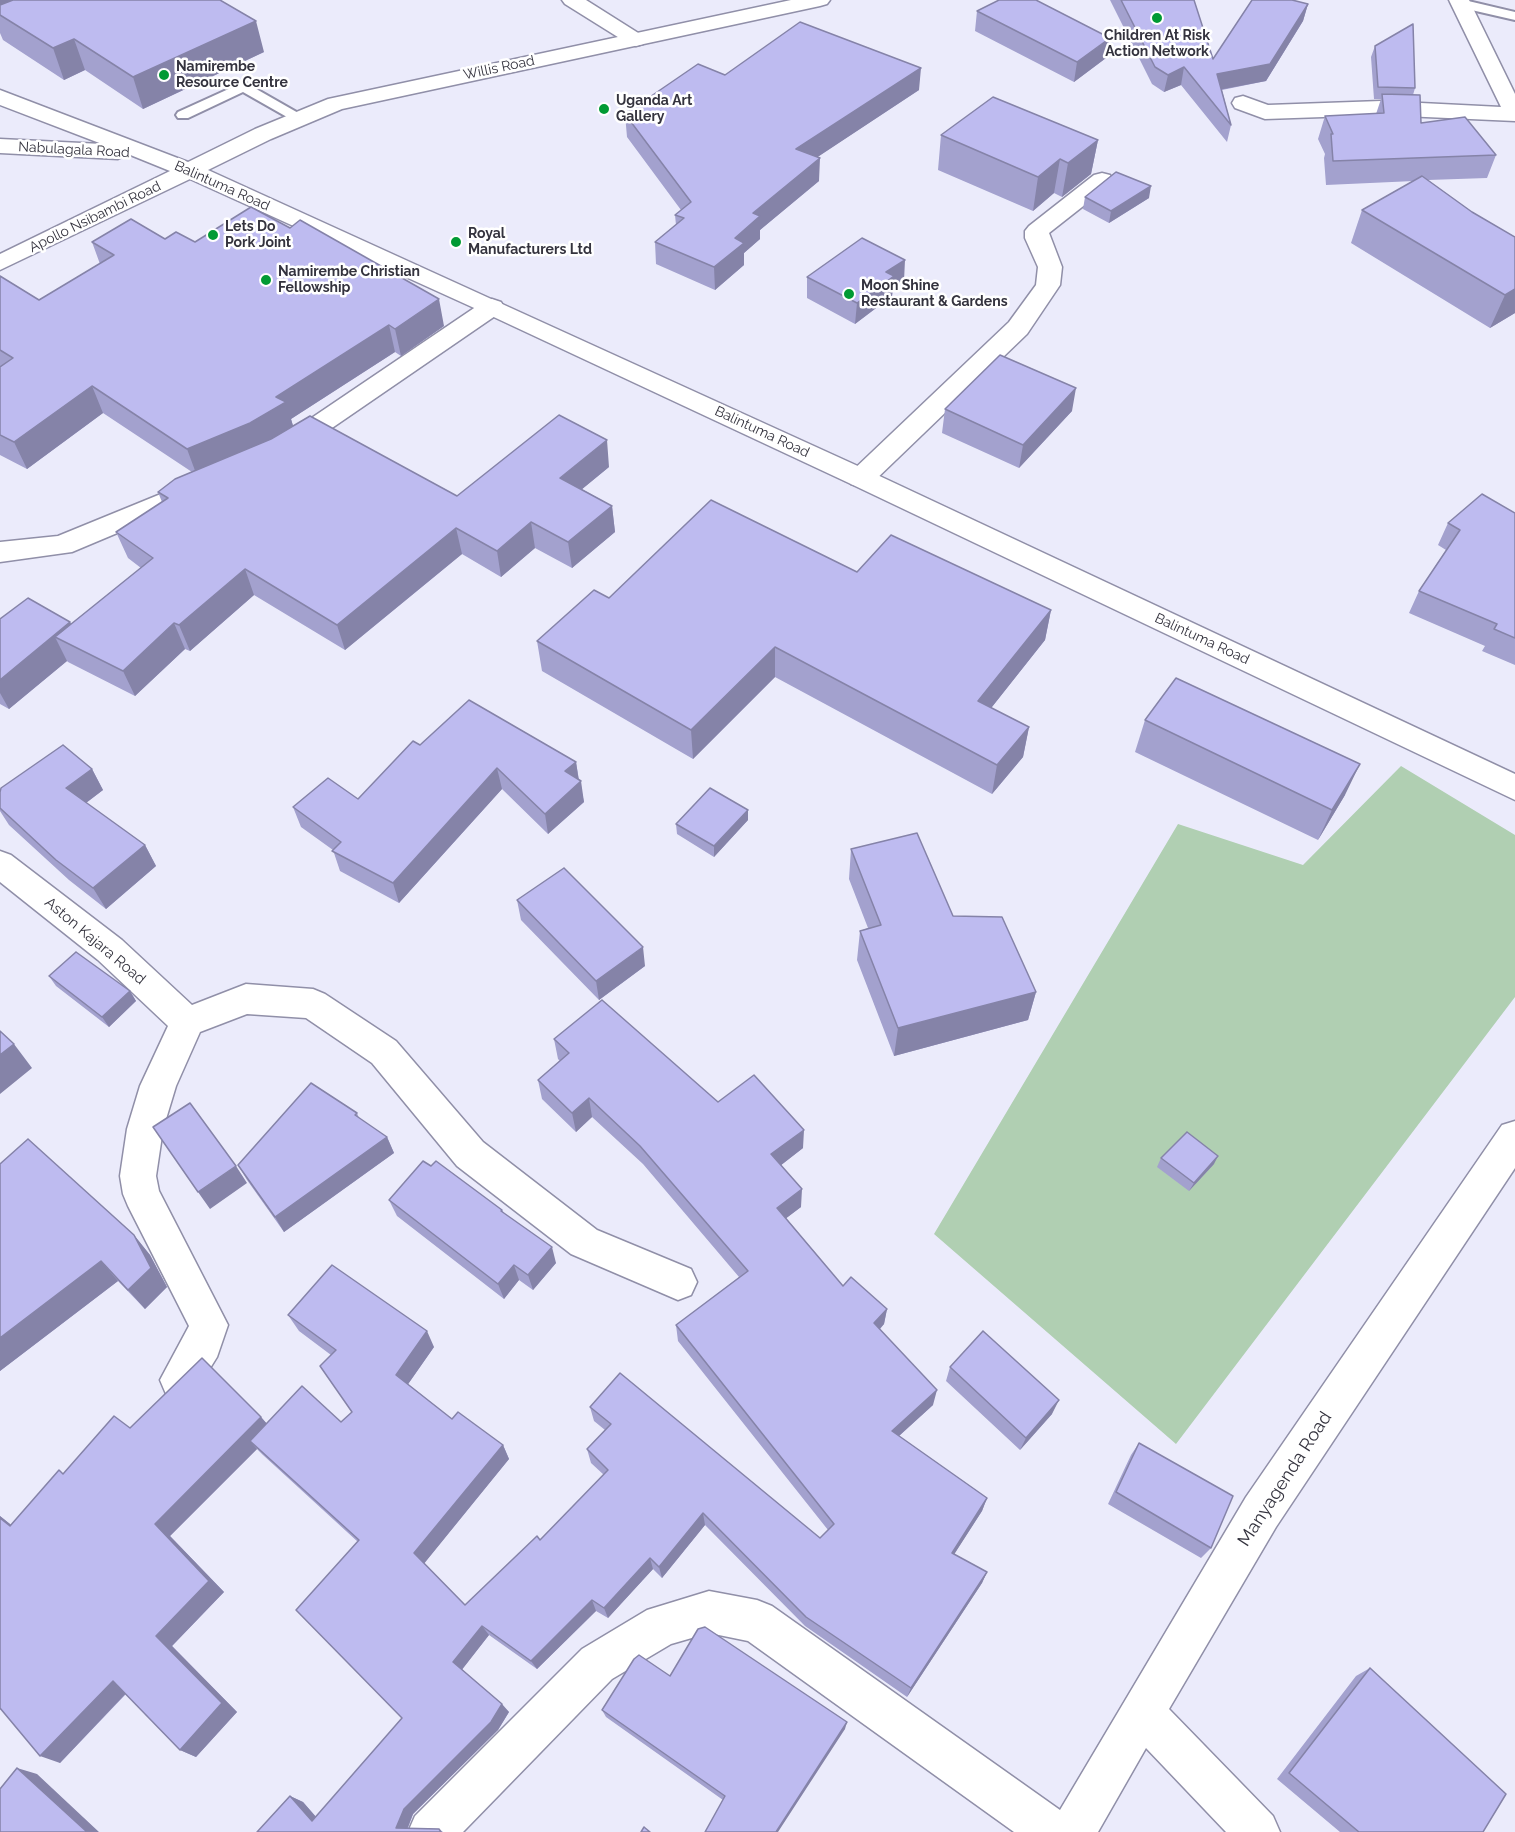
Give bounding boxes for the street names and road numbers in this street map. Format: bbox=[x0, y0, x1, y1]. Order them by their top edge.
street label: Willis Road bbox=[462, 52, 536, 84]
street label: Nabulagala Road bbox=[18, 139, 130, 161]
street label: Balintuma Road bbox=[172, 157, 272, 215]
street label: Apollo Nsibambi Road bbox=[26, 178, 164, 256]
street label: Balintuma Road bbox=[712, 403, 812, 461]
street label: Balintuma Road bbox=[1152, 610, 1252, 668]
street label: Aston Kajara Road bbox=[41, 894, 149, 988]
street label: Manyagenda Road bbox=[1233, 1408, 1337, 1550]

